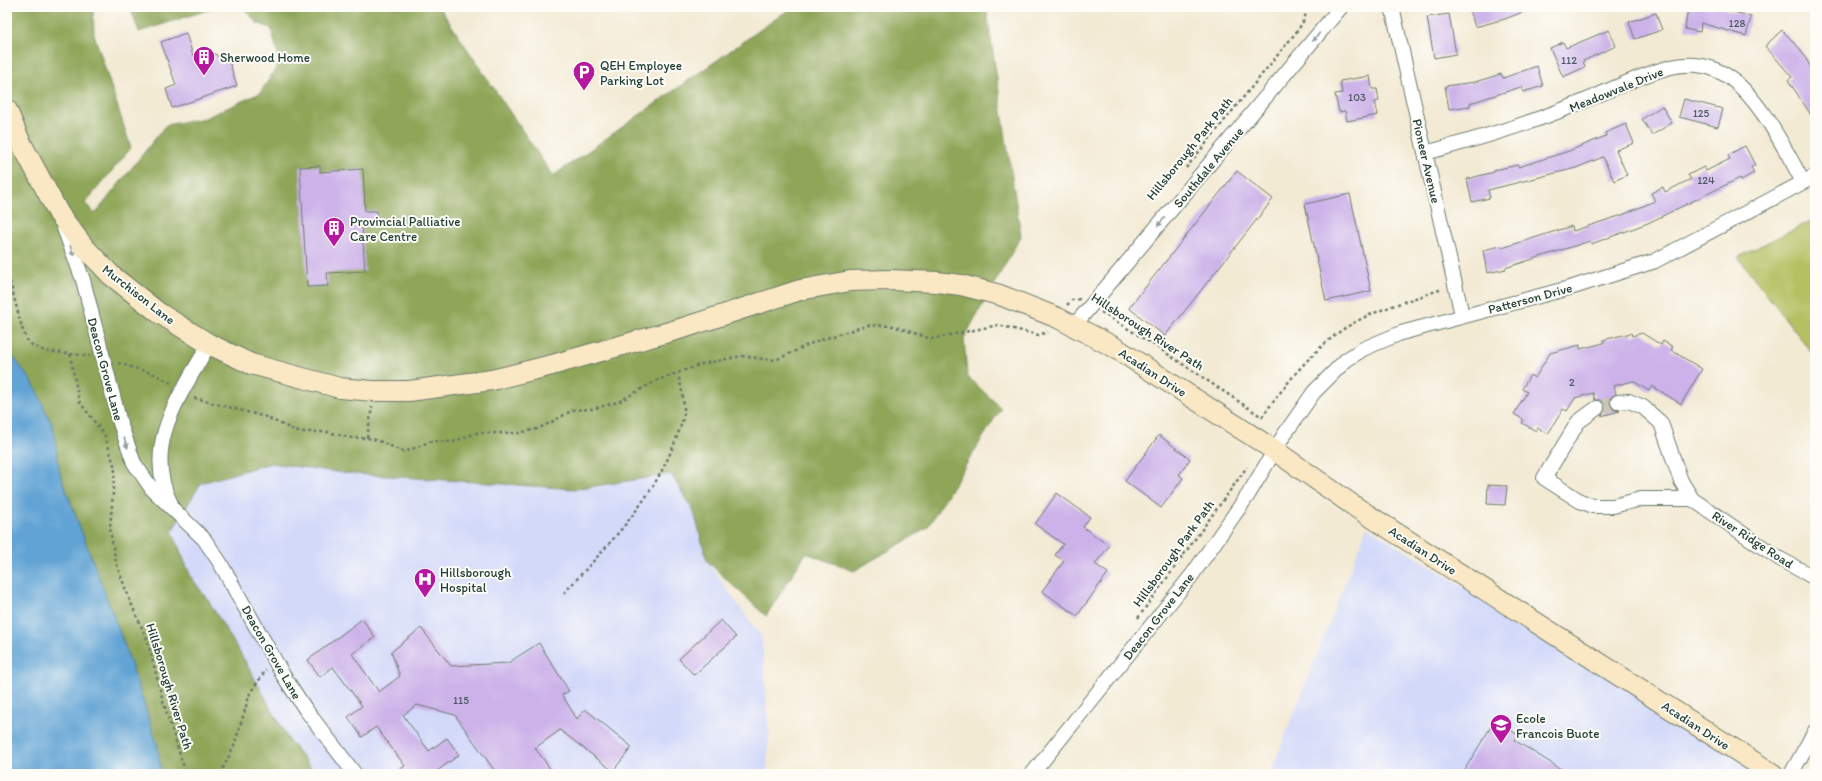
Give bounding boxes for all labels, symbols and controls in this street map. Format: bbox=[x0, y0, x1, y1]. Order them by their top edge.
house number: 128 bbox=[1729, 17, 1745, 30]
one-way arrow bbox=[1312, 32, 1321, 42]
building icon: Sherwood Home bbox=[191, 44, 217, 77]
place label: Sherwood Home bbox=[220, 50, 310, 65]
house number: 112 bbox=[1561, 54, 1577, 67]
place label: QEH Employee Parking Lot bbox=[600, 58, 682, 88]
parking icon: QEH Employee Parking Lot bbox=[571, 59, 597, 92]
street label: Meadowvale Drive bbox=[1567, 64, 1665, 115]
house number: 103 bbox=[1348, 91, 1366, 104]
street label: Hillsborough Park Path bbox=[1143, 93, 1236, 203]
house number: 125 bbox=[1693, 107, 1710, 120]
street label: Pioneer Avenue bbox=[1410, 117, 1444, 205]
street label: Southdale Avenue bbox=[1170, 124, 1246, 211]
house number: 124 bbox=[1697, 174, 1715, 187]
place label: Provincial Palliative Care Centre bbox=[350, 214, 460, 244]
building icon: Provincial Palliative Care Centre bbox=[321, 215, 347, 248]
one-way arrow bbox=[1157, 217, 1165, 228]
one-way arrow bbox=[70, 245, 76, 257]
street label: Murchison Lane bbox=[99, 261, 178, 327]
street label: Patterson Drive bbox=[1486, 280, 1574, 317]
street label: Hillsborough River Path bbox=[1089, 289, 1207, 374]
street label: Deacon Grove Lane bbox=[85, 316, 126, 422]
street label: Acadian Drive bbox=[1116, 345, 1189, 400]
house number: 2 bbox=[1569, 376, 1575, 389]
one-way arrow bbox=[124, 438, 130, 450]
street label: Hillsborough Park Path bbox=[1130, 497, 1217, 610]
street label: River Ridge Road bbox=[1709, 508, 1796, 571]
street label: Acadian Drive bbox=[1386, 523, 1459, 578]
place label: Hillsborough Hospital bbox=[440, 565, 511, 595]
hospital icon: Hillsborough Hospital bbox=[412, 566, 438, 599]
street label: Deacon Grove Lane bbox=[1120, 570, 1197, 663]
street label: Deacon Grove Lane bbox=[239, 603, 305, 702]
street label: Hillsborough River Path bbox=[143, 621, 196, 751]
house number: 115 bbox=[453, 694, 469, 707]
street label: Acadian Drive bbox=[1659, 698, 1732, 753]
place label: Ecole Francois Buote bbox=[1516, 711, 1599, 741]
school or university icon: Ecole Francois Buote bbox=[1488, 712, 1514, 745]

